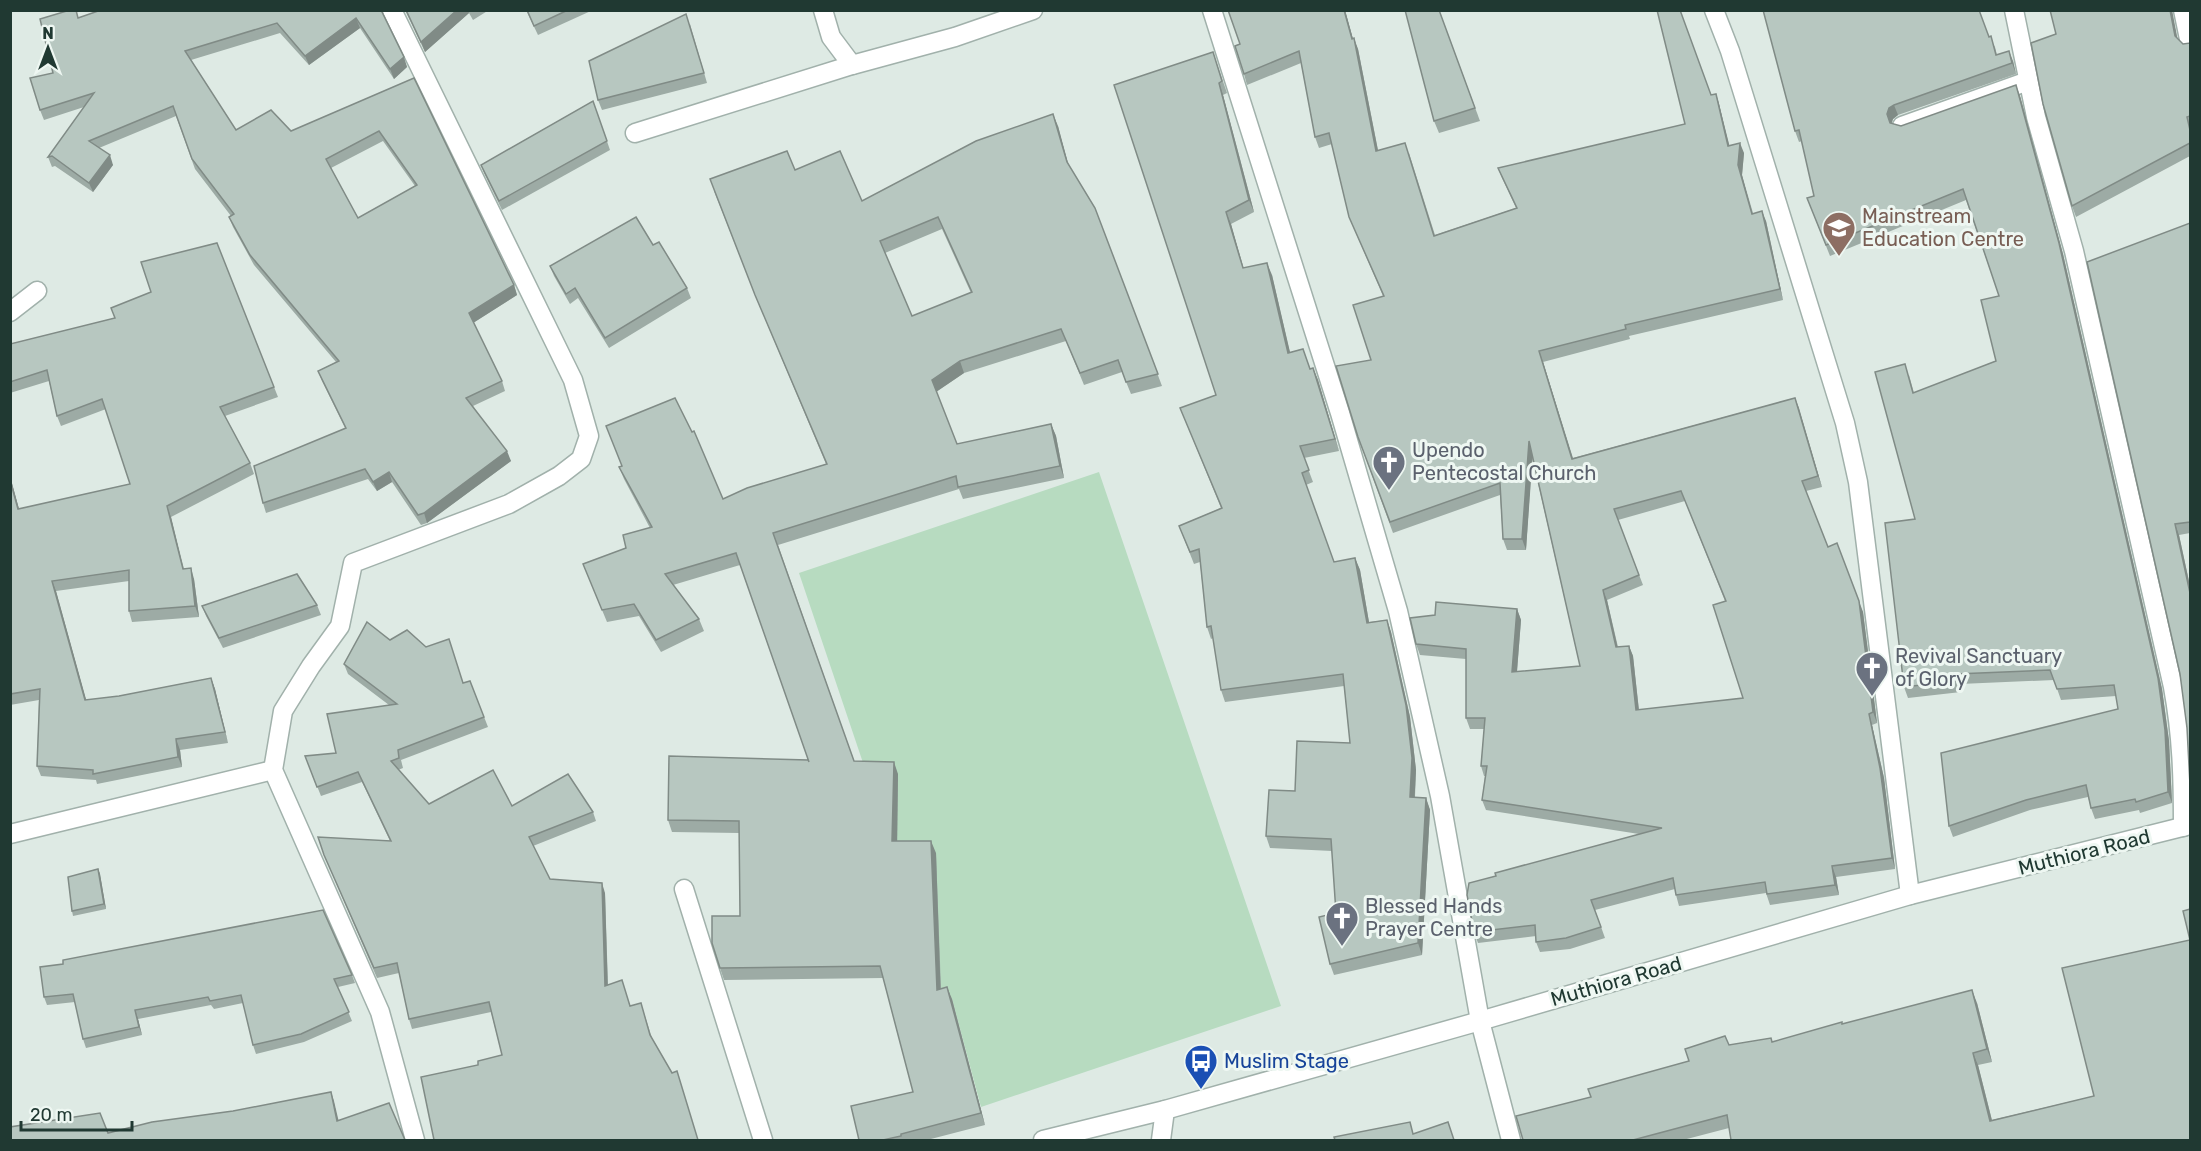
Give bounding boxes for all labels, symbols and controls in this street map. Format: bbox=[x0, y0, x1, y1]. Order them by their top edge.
north arrow bbox=[18, 18, 78, 78]
text: N bbox=[42, 24, 54, 43]
place label: Mainstream Education Centre bbox=[1862, 204, 2024, 251]
school or university icon: Mainstream Education Centre bbox=[1821, 210, 1857, 257]
place label: Upendo Pentecostal Church bbox=[1412, 438, 1596, 485]
church icon: Upendo Pentecostal Church bbox=[1371, 444, 1407, 491]
place label: Revival Sanctuary of Glory bbox=[1895, 644, 2062, 691]
church icon: Revival Sanctuary of Glory bbox=[1854, 650, 1890, 697]
street label: Muthiora Road bbox=[2016, 824, 2152, 880]
place label: Blessed Hands Prayer Centre bbox=[1365, 894, 1502, 941]
church icon: Blessed Hands Prayer Centre bbox=[1324, 900, 1360, 947]
street label: Muthiora Road bbox=[1548, 951, 1684, 1011]
bus stop icon: Muslim Stage bbox=[1183, 1043, 1219, 1090]
place label: Muslim Stage bbox=[1224, 1049, 1349, 1073]
scale bar bbox=[21, 1094, 132, 1132]
text: 20 m bbox=[30, 1104, 72, 1126]

